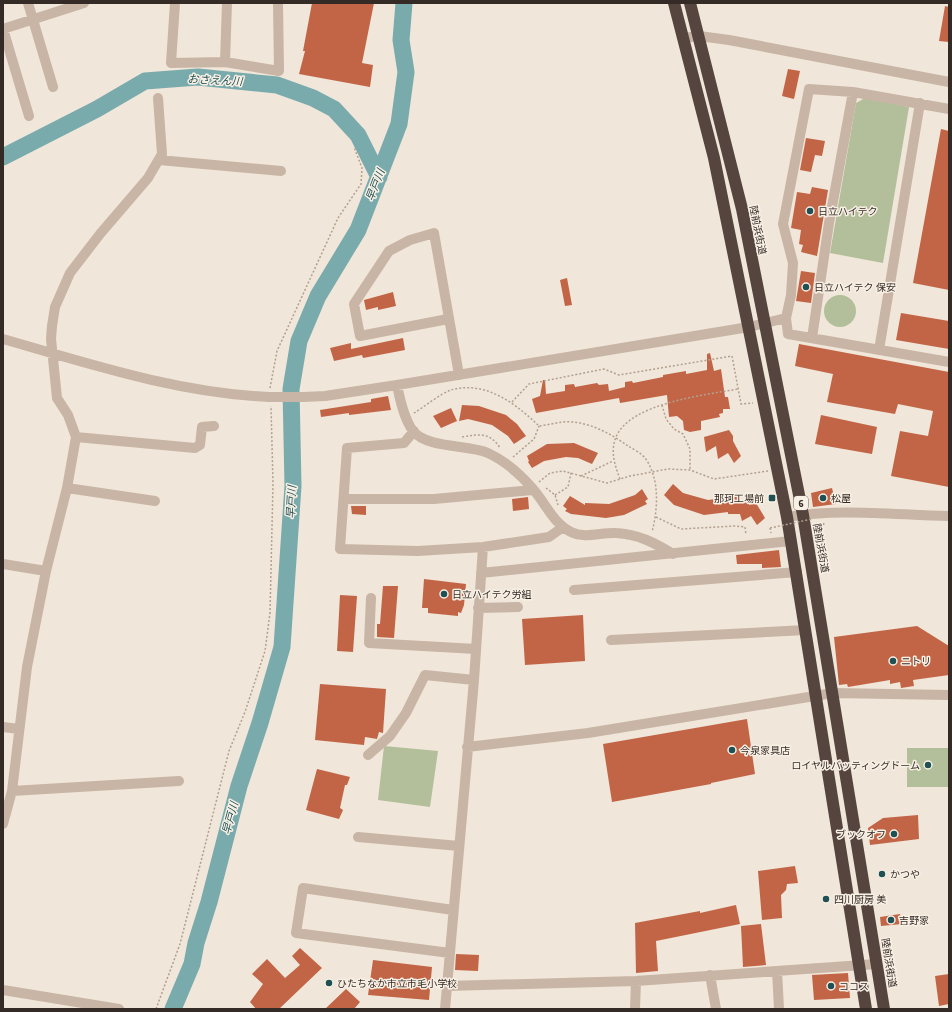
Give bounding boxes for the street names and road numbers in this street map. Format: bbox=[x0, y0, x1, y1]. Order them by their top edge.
street label: 陸前浜街道 bbox=[746, 204, 770, 256]
road number: 6 bbox=[794, 496, 808, 510]
street label: 陸前浜街道 bbox=[809, 522, 833, 574]
street label: 陸前浜街道 bbox=[878, 937, 900, 989]

